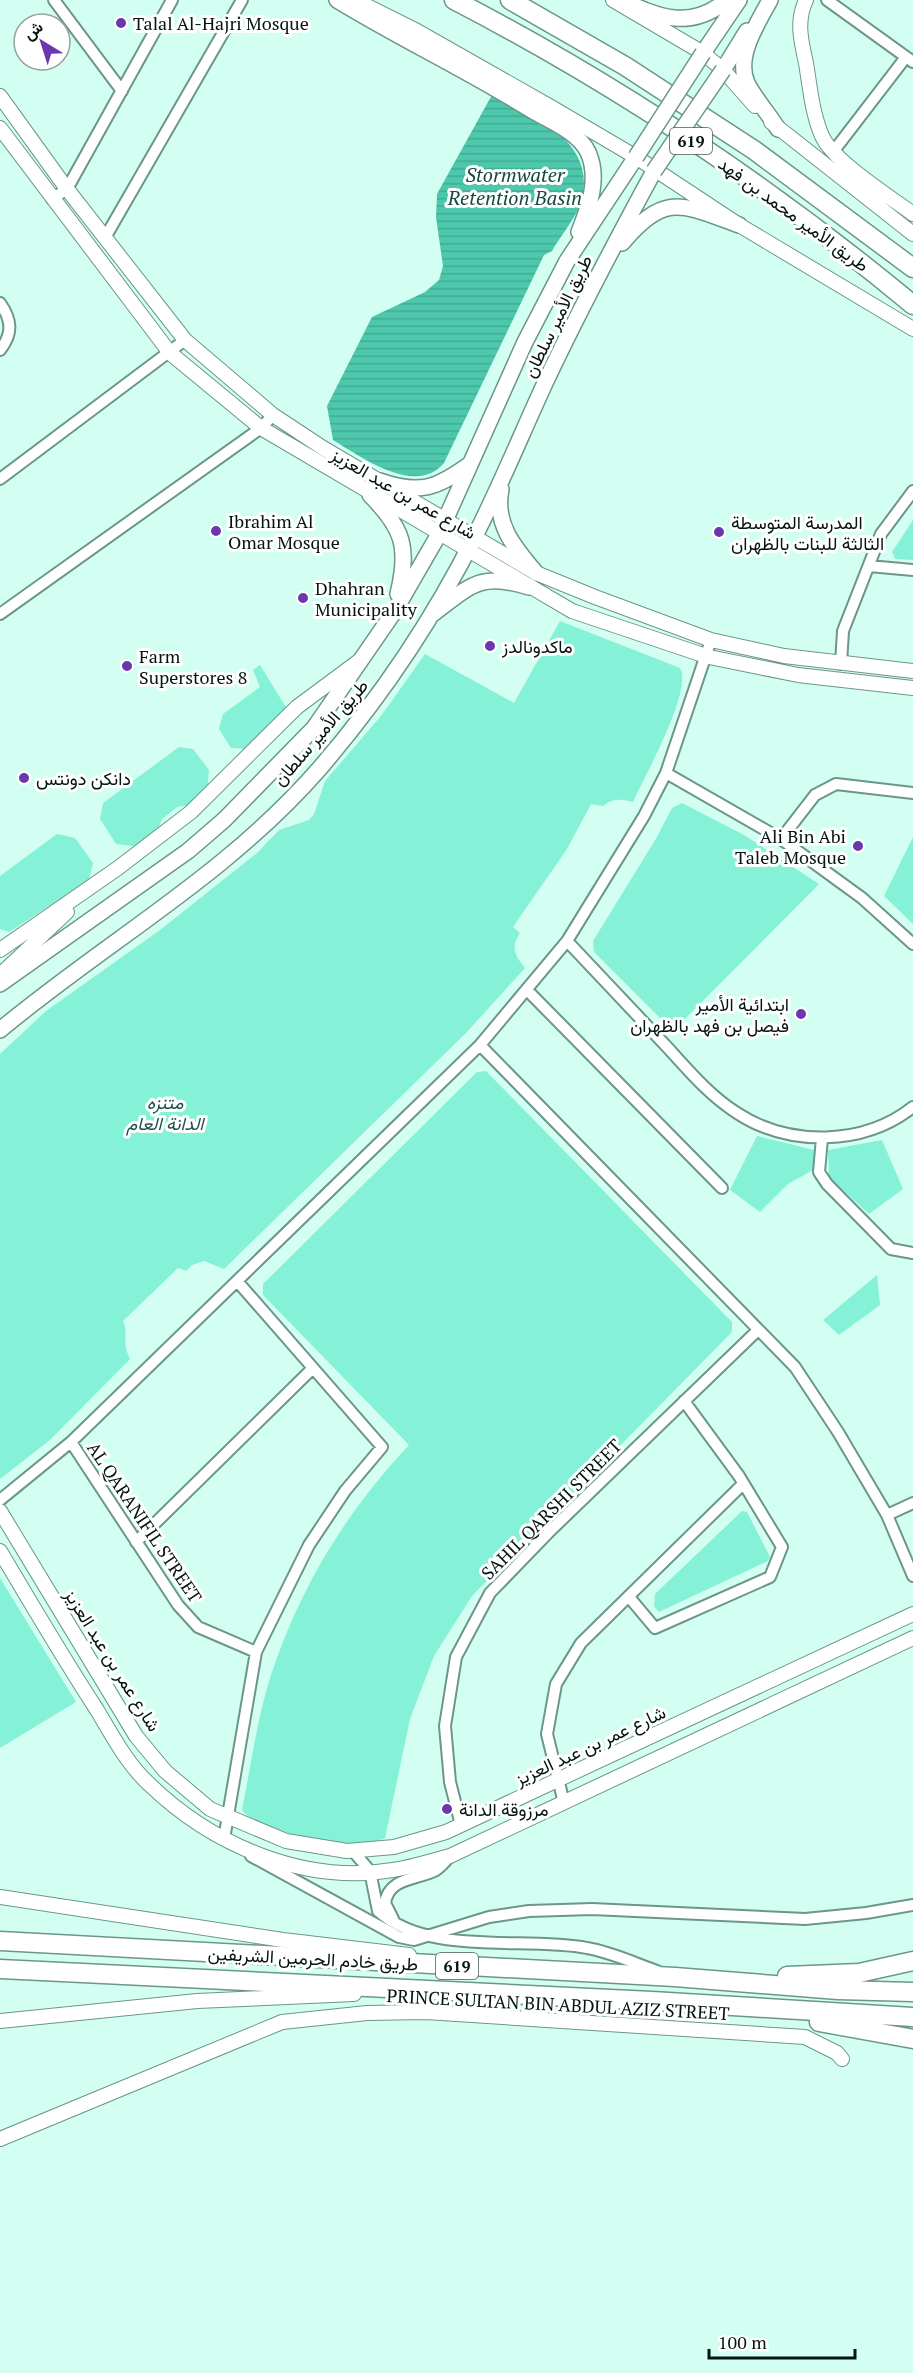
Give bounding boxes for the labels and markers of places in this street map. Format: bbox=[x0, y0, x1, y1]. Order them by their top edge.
place label: Talal Al-Hajri Mosque bbox=[133, 11, 309, 35]
marker: Talal Al-Hajri Mosque bbox=[114, 16, 128, 30]
place label: Ibrahim Al Omar Mosque bbox=[228, 509, 340, 554]
place label: المدرسة المتوسطة الثالثة للبنات بالظهران bbox=[731, 510, 884, 555]
marker: Ibrahim Al Omar Mosque bbox=[209, 524, 223, 538]
marker: المدرسة المتوسطة الثالثة للبنات بالظهران bbox=[712, 525, 726, 539]
place label: Dhahran Municipality bbox=[315, 576, 418, 621]
marker: Dhahran Municipality bbox=[296, 591, 310, 605]
place label: ماكدونالدز bbox=[501, 634, 573, 658]
marker: ماكدونالدز bbox=[483, 639, 497, 653]
place label: Farm Superstores 8 bbox=[139, 644, 247, 689]
marker: Farm Superstores 8 bbox=[120, 659, 134, 673]
place label: دانكن دونتس bbox=[36, 766, 131, 790]
marker: دانكن دونتس bbox=[17, 771, 31, 785]
place label: Ali Bin Abi Taleb Mosque bbox=[735, 824, 846, 869]
marker: Ali Bin Abi Taleb Mosque bbox=[851, 839, 865, 853]
place label: ابتدائية الأمير فيصل بن فهد بالظهران bbox=[630, 992, 789, 1037]
marker: ابتدائية الأمير فيصل بن فهد بالظهران bbox=[794, 1007, 808, 1021]
place label: مرزوقة الدانة bbox=[459, 1797, 549, 1821]
marker: مرزوقة الدانة bbox=[440, 1802, 454, 1816]

